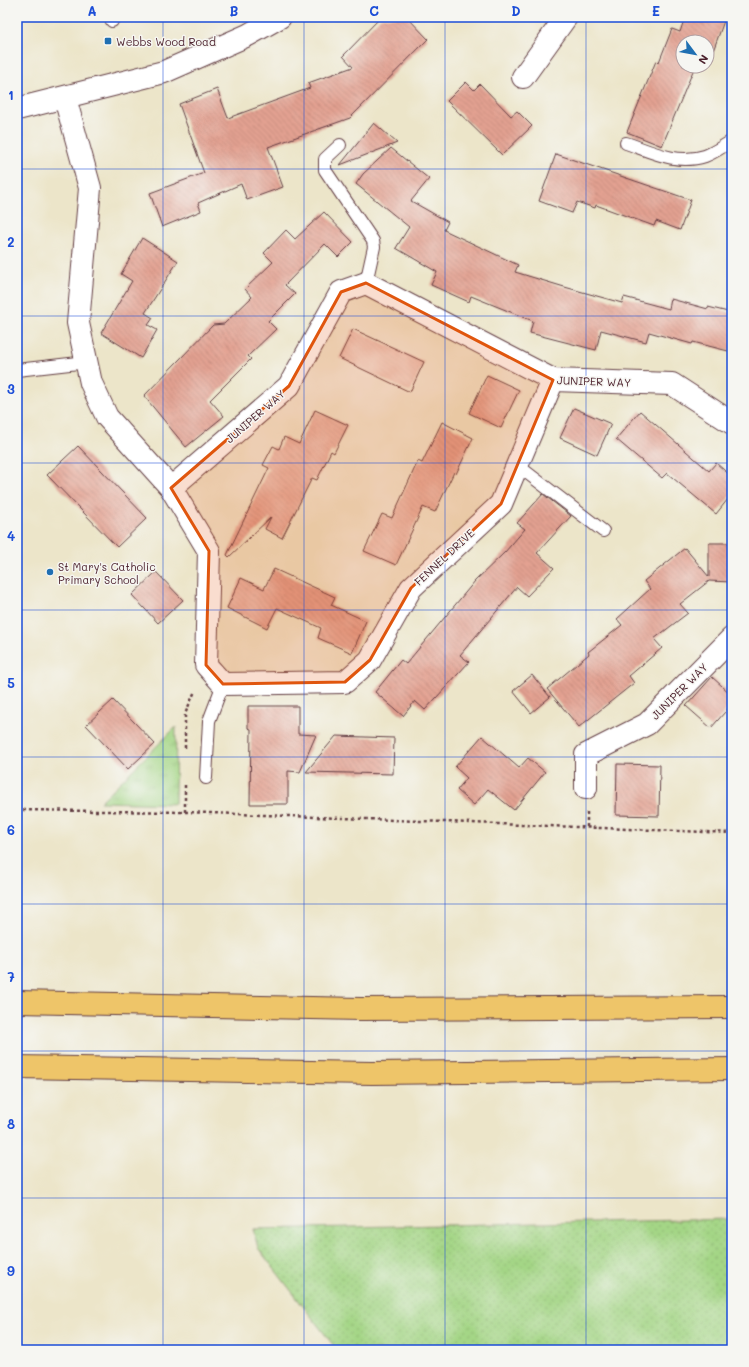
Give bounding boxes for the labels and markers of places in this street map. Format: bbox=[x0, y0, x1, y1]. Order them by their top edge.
place label: Webbs Wood Road bbox=[116, 34, 216, 49]
marker: Webbs Wood Road bbox=[103, 36, 113, 46]
place label: St Mary's Catholic Primary School bbox=[58, 559, 156, 587]
marker: St Mary's Catholic Primary School bbox=[45, 567, 55, 577]

